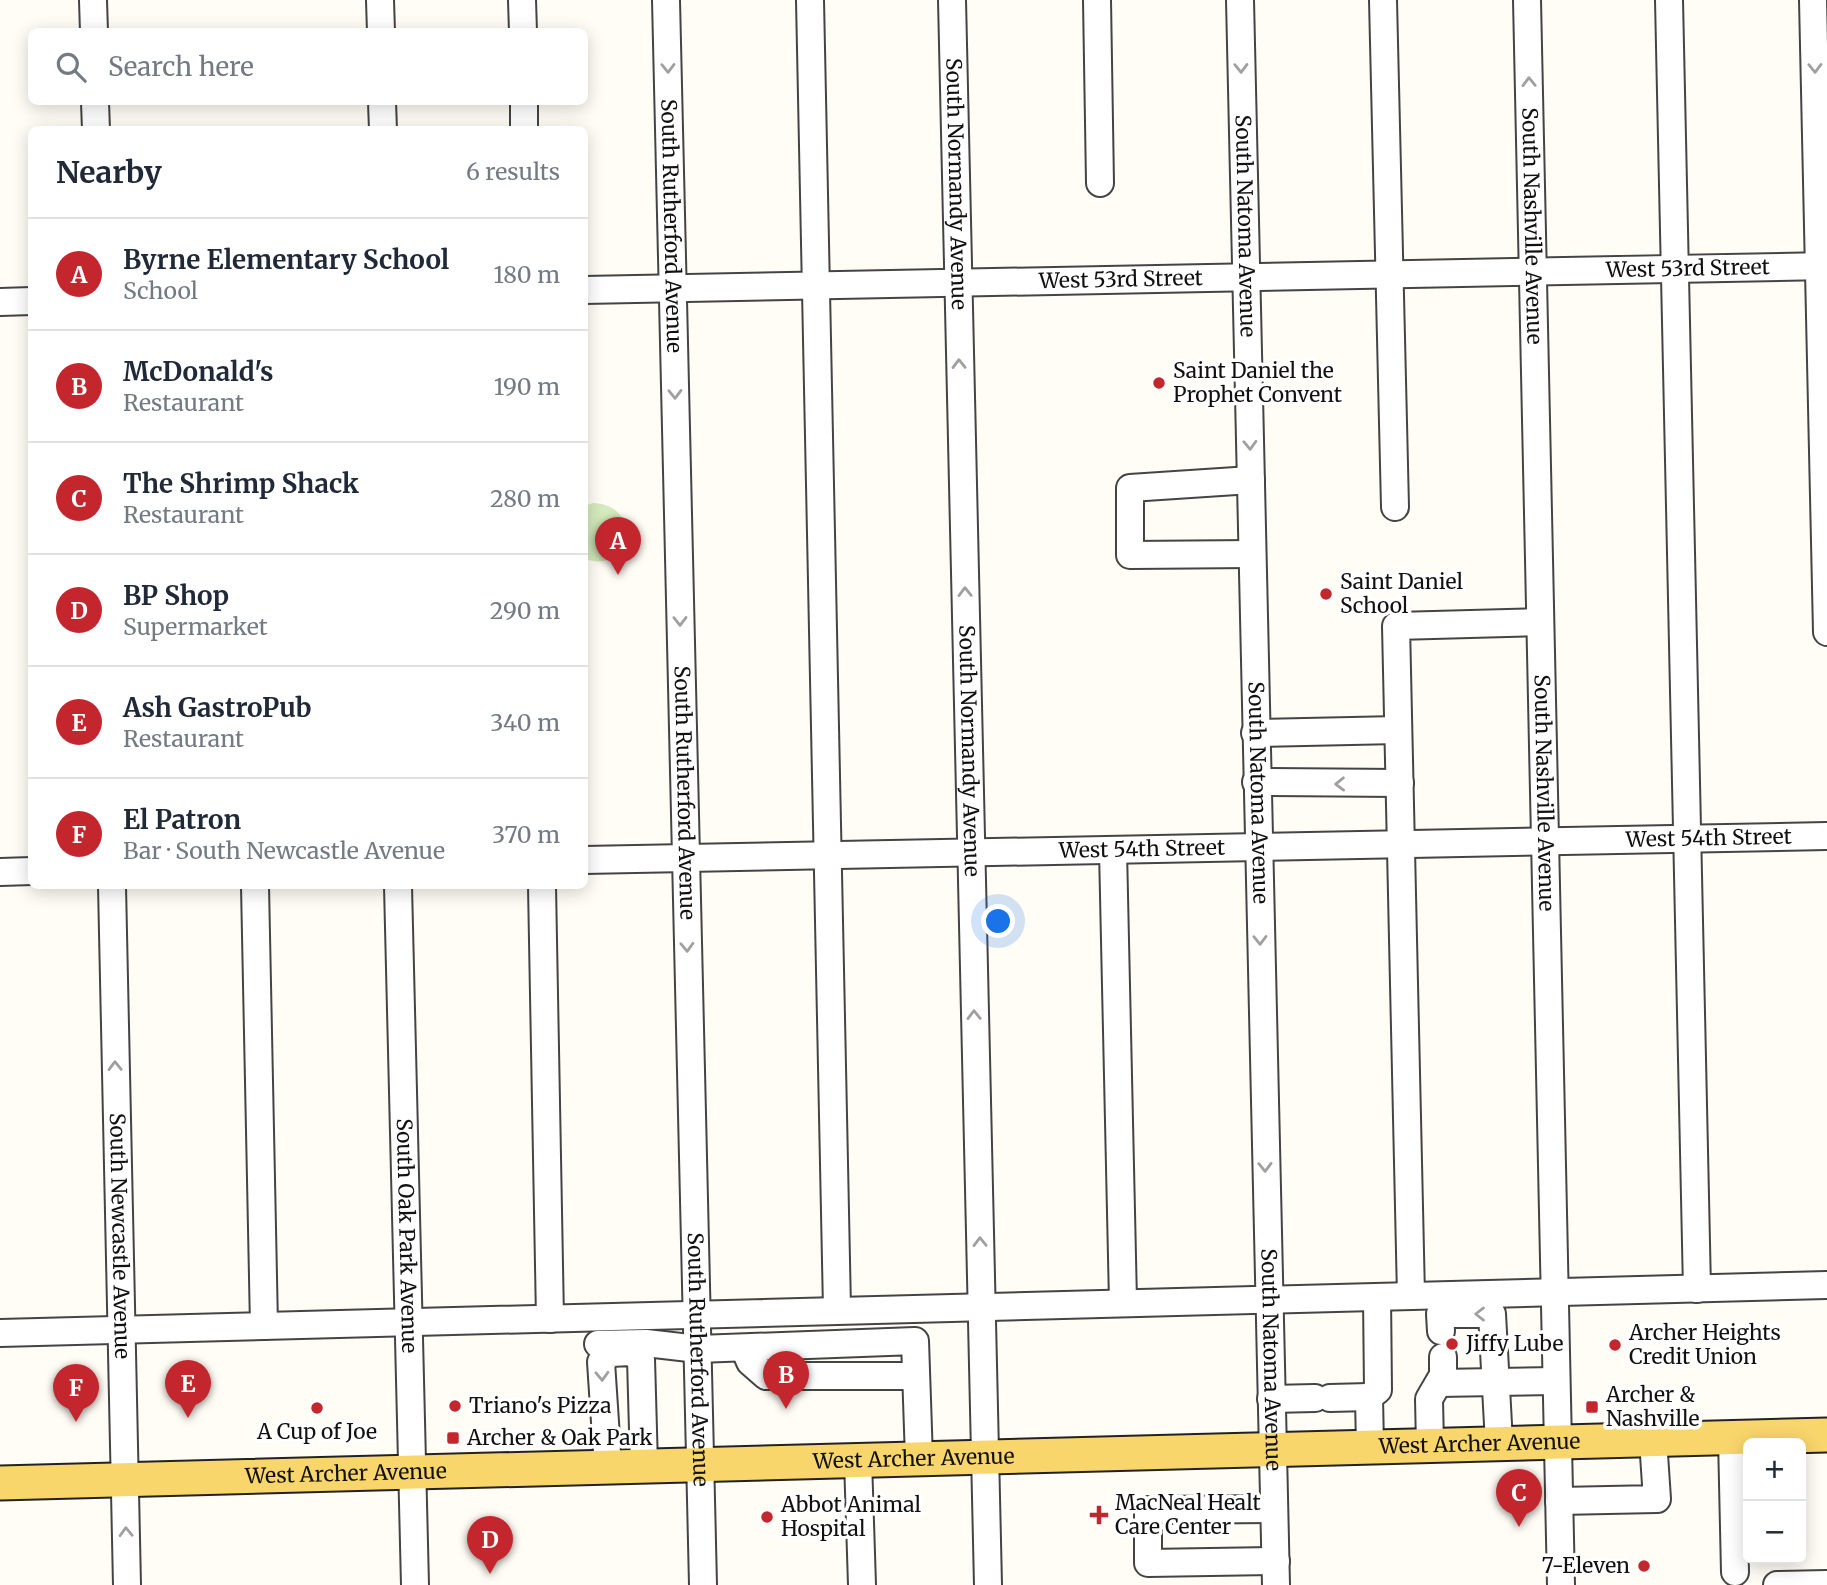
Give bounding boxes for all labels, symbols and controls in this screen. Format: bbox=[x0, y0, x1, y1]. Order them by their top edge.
search box bbox=[28, 28, 588, 105]
icon: search bbox=[52, 48, 90, 86]
text: Search here bbox=[108, 50, 254, 83]
street label: South Normandy Avenue bbox=[940, 58, 973, 310]
one-way arrow bbox=[660, 63, 676, 74]
one-way arrow bbox=[1233, 63, 1249, 74]
one-way arrow bbox=[1807, 63, 1822, 74]
one-way arrow bbox=[1521, 76, 1536, 87]
street label: South Rutherford Avenue bbox=[655, 98, 688, 353]
street label: South Nashville Avenue bbox=[1516, 107, 1548, 345]
street label: South Natoma Avenue bbox=[1230, 114, 1262, 338]
text: Nearby bbox=[56, 153, 162, 191]
text: 6 results bbox=[466, 157, 560, 186]
text: Byrne Elementary School bbox=[123, 243, 449, 276]
street label: West 53rd Street bbox=[1604, 253, 1770, 283]
text: A bbox=[71, 260, 87, 289]
text: 180 m bbox=[494, 260, 560, 289]
street label: West 53rd Street bbox=[1038, 264, 1203, 294]
text: School bbox=[123, 276, 198, 305]
text: McDonald's bbox=[123, 355, 274, 388]
place label: Saint Daniel the Prophet Convent bbox=[1173, 357, 1342, 408]
one-way arrow bbox=[952, 358, 967, 369]
text: B bbox=[71, 372, 87, 401]
text: 190 m bbox=[494, 372, 560, 401]
marker: Saint Daniel the Prophet Convent bbox=[1151, 375, 1167, 391]
text: Restaurant bbox=[123, 388, 244, 417]
one-way arrow bbox=[667, 389, 683, 399]
one-way arrow bbox=[1242, 440, 1257, 451]
text: The Shrimp Shack bbox=[123, 467, 359, 500]
text: C bbox=[71, 484, 87, 513]
text: 280 m bbox=[490, 484, 560, 513]
text: Restaurant bbox=[123, 500, 244, 529]
pin: A bbox=[595, 517, 641, 575]
place label: Saint Daniel School bbox=[1340, 568, 1463, 619]
text: BP Shop bbox=[123, 579, 229, 612]
one-way arrow bbox=[957, 586, 972, 597]
marker: Saint Daniel School bbox=[1318, 586, 1334, 602]
text: D bbox=[70, 596, 88, 625]
text: 290 m bbox=[490, 596, 560, 625]
text: Supermarket bbox=[123, 612, 268, 641]
one-way arrow bbox=[672, 616, 687, 627]
street label: South Normandy Avenue bbox=[953, 624, 986, 877]
street label: South Rutherford Avenue bbox=[669, 665, 701, 920]
street label: South Nashville Avenue bbox=[1528, 674, 1561, 912]
street label: South Natoma Avenue bbox=[1242, 681, 1275, 905]
text: Ash GastroPub bbox=[123, 691, 312, 724]
text: E bbox=[71, 708, 87, 737]
text: 340 m bbox=[490, 708, 560, 737]
text: Restaurant bbox=[123, 724, 244, 753]
one-way arrow bbox=[1334, 776, 1345, 791]
text: El Patron bbox=[123, 803, 241, 836]
text: F bbox=[72, 820, 86, 849]
text: 370 m bbox=[492, 820, 560, 849]
street label: West 54th Street bbox=[1624, 823, 1792, 853]
street label: West 54th Street bbox=[1058, 834, 1225, 864]
text: Bar · South Newcastle Avenue bbox=[123, 836, 445, 865]
your location bbox=[981, 904, 1015, 938]
one-way arrow bbox=[1252, 935, 1268, 946]
one-way arrow bbox=[679, 941, 694, 952]
one-way arrow bbox=[967, 1009, 982, 1020]
one-way arrow bbox=[108, 1060, 123, 1071]
street label: South Newcastle Avenue bbox=[104, 1112, 136, 1359]
street label: South Oak Park Avenue bbox=[391, 1118, 423, 1354]
one-way arrow bbox=[1258, 1162, 1273, 1173]
street label: South Rutherford Avenue bbox=[682, 1232, 715, 1487]
one-way arrow bbox=[972, 1237, 987, 1248]
street label: South Natoma Avenue bbox=[1255, 1248, 1287, 1471]
one-way arrow bbox=[1474, 1306, 1485, 1322]
place label: Archer Heights Credit Union bbox=[1628, 1319, 1781, 1370]
place label: Jiffy Lube bbox=[1465, 1330, 1563, 1357]
marker: Jiffy Lube bbox=[1444, 1336, 1460, 1352]
marker: Archer Heights Credit Union bbox=[1607, 1337, 1623, 1353]
pin: B bbox=[763, 1351, 809, 1409]
pin: E bbox=[165, 1360, 211, 1418]
pin: F bbox=[53, 1364, 99, 1422]
one-way arrow bbox=[594, 1370, 609, 1381]
place label: Archer & Nashville bbox=[1605, 1381, 1699, 1432]
place label: Triano's Pizza bbox=[469, 1392, 612, 1419]
marker: Triano's Pizza bbox=[447, 1398, 463, 1414]
marker: Archer & Nashville bbox=[1584, 1399, 1600, 1415]
marker: A Cup of Joe bbox=[309, 1400, 325, 1416]
place label: A Cup of Joe bbox=[256, 1418, 377, 1445]
place label: Archer & Oak Park bbox=[466, 1424, 653, 1451]
street label: West Archer Avenue bbox=[1377, 1427, 1581, 1460]
marker: Archer & Oak Park bbox=[445, 1430, 461, 1446]
map controls bbox=[1743, 1438, 1806, 1564]
button: + bbox=[1743, 1438, 1806, 1501]
street label: West Archer Avenue bbox=[812, 1442, 1015, 1475]
street label: West Archer Avenue bbox=[244, 1457, 447, 1490]
pin: C bbox=[1496, 1469, 1542, 1527]
place label: MacNeal Healt Care Center bbox=[1115, 1489, 1261, 1540]
place label: Abbot Animal Hospital bbox=[780, 1491, 922, 1542]
button: − bbox=[1743, 1501, 1806, 1564]
marker: MacNeal Healt Care Center bbox=[1089, 1505, 1109, 1525]
marker: Abbot Animal Hospital bbox=[759, 1509, 775, 1525]
pin: D bbox=[467, 1516, 513, 1574]
one-way arrow bbox=[118, 1527, 133, 1538]
place label: 7-Eleven bbox=[1542, 1552, 1630, 1579]
marker: 7-Eleven bbox=[1636, 1558, 1652, 1574]

